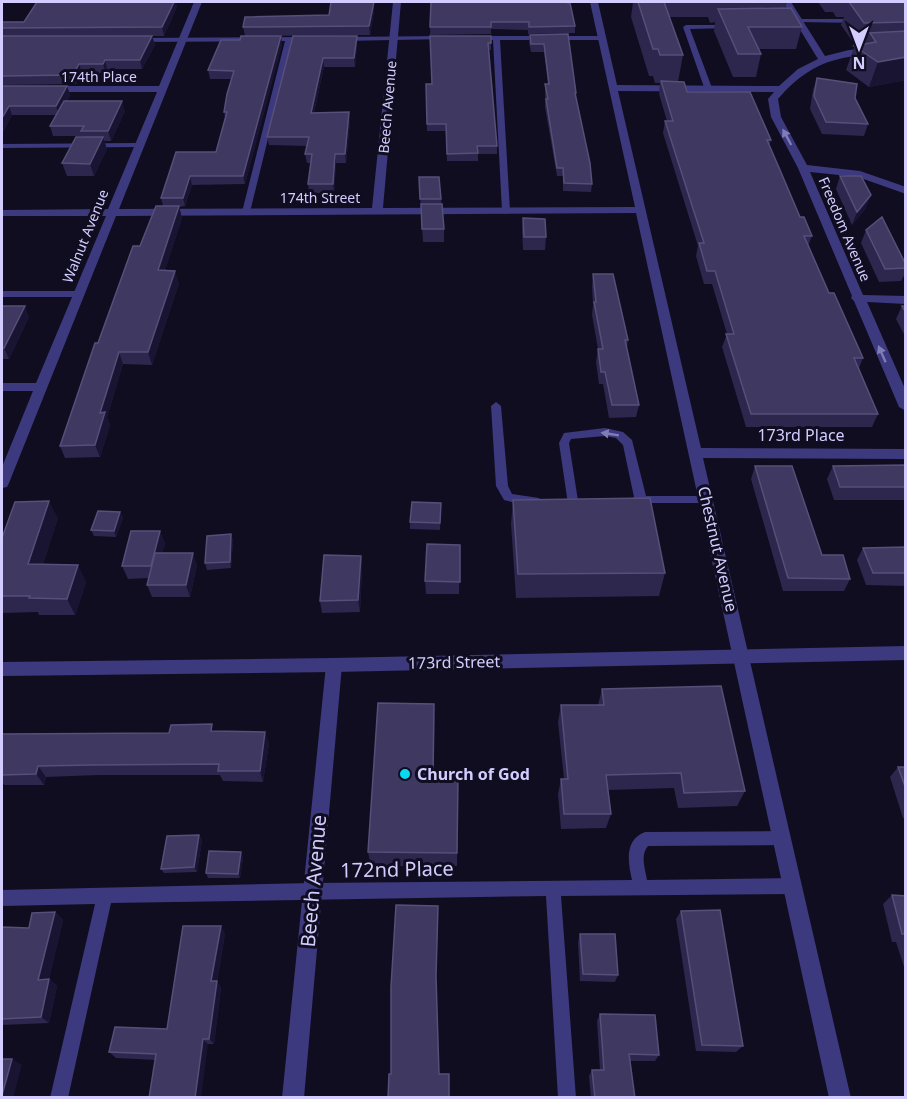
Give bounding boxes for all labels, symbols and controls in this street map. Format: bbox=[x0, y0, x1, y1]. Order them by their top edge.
north arrow bbox=[829, 18, 889, 78]
text: N bbox=[852, 52, 866, 74]
street label: Beech Avenue bbox=[373, 60, 401, 154]
street label: 174th Place bbox=[61, 67, 137, 86]
one-way arrow bbox=[782, 128, 792, 145]
street label: Freedom Avenue bbox=[814, 174, 876, 284]
street label: Walnut Avenue bbox=[58, 186, 112, 286]
street label: 174th Street bbox=[280, 188, 360, 207]
one-way arrow bbox=[877, 344, 887, 362]
street label: 173rd Place bbox=[757, 424, 845, 446]
one-way arrow bbox=[600, 429, 619, 438]
street label: Chestnut Avenue bbox=[693, 484, 743, 614]
street label: 173rd Street bbox=[408, 650, 501, 674]
place label: Church of God bbox=[417, 763, 530, 785]
marker: Church of God bbox=[398, 767, 412, 781]
street label: Beech Avenue bbox=[294, 814, 332, 948]
street label: 172nd Place bbox=[340, 855, 454, 883]

